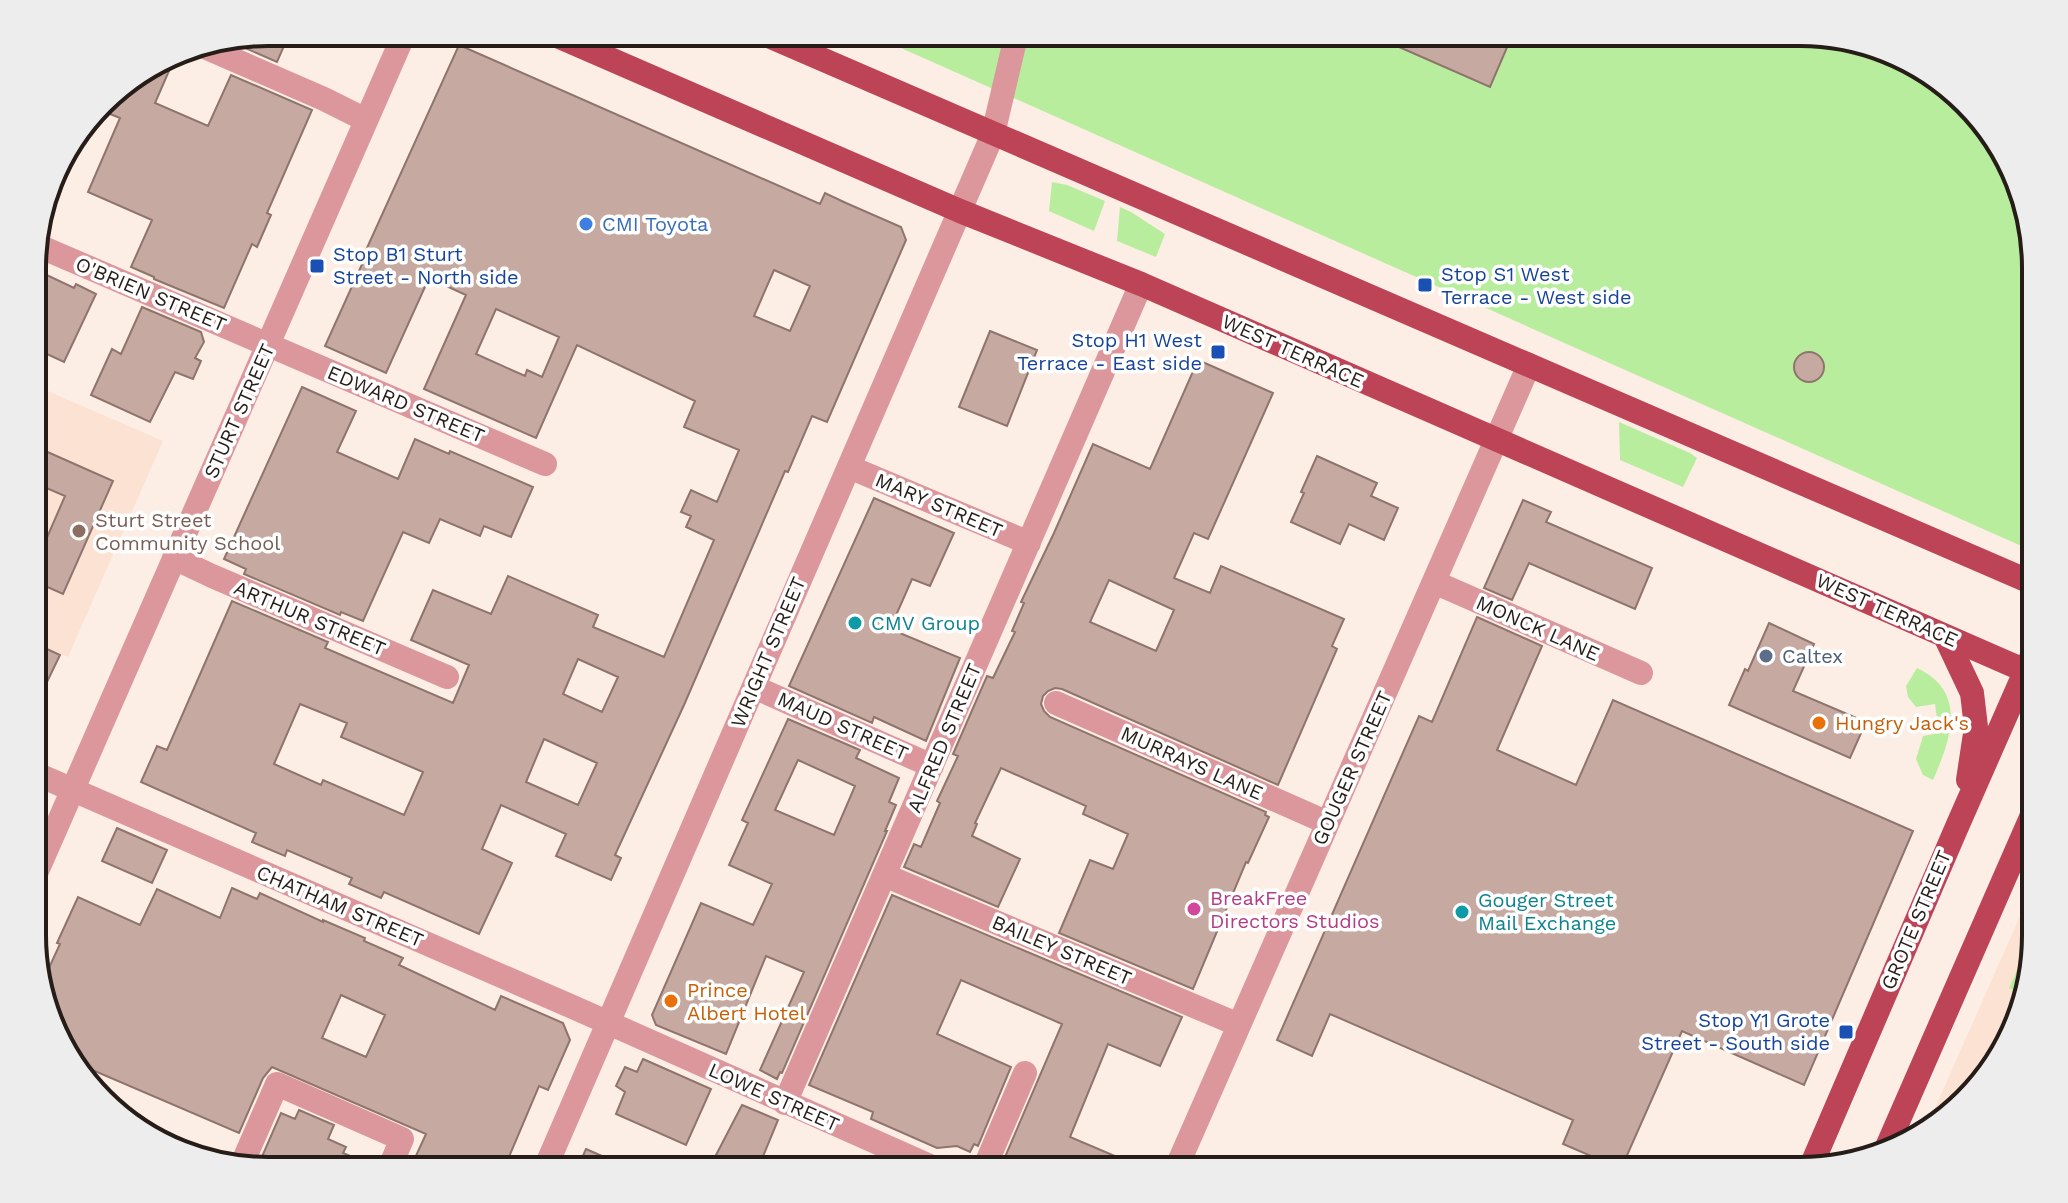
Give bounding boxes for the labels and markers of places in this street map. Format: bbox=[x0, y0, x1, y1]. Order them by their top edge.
place label: CMI Toyota bbox=[602, 212, 708, 236]
marker: CMI Toyota bbox=[577, 215, 595, 233]
place label: Stop B1 Sturt Street - North side bbox=[333, 242, 519, 289]
marker: Stop B1 Sturt Street - North side bbox=[308, 257, 326, 275]
place label: Stop S1 West Terrace - West side bbox=[1441, 262, 1632, 309]
marker: Stop S1 West Terrace - West side bbox=[1416, 276, 1434, 294]
place label: Stop H1 West Terrace - East side bbox=[1017, 328, 1203, 375]
marker: Stop H1 West Terrace - East side bbox=[1209, 343, 1227, 361]
place label: Sturt Street Community School bbox=[95, 508, 280, 555]
marker: Sturt Street Community School bbox=[70, 522, 88, 540]
place label: CMV Group bbox=[871, 611, 980, 635]
marker: CMV Group bbox=[846, 614, 864, 632]
place label: Caltex bbox=[1782, 644, 1843, 668]
marker: Caltex bbox=[1757, 647, 1775, 665]
place label: Hungry Jack's bbox=[1835, 711, 1969, 735]
marker: Hungry Jack's bbox=[1810, 714, 1828, 732]
place label: BreakFree Directors Studios bbox=[1210, 886, 1380, 933]
place label: Gouger Street Mail Exchange bbox=[1478, 888, 1616, 935]
marker: BreakFree Directors Studios bbox=[1185, 900, 1203, 918]
marker: Gouger Street Mail Exchange bbox=[1453, 903, 1471, 921]
place label: Prince Albert Hotel bbox=[687, 978, 806, 1025]
marker: Prince Albert Hotel bbox=[662, 992, 680, 1010]
place label: Stop Y1 Grote Street - South side bbox=[1641, 1008, 1830, 1055]
marker: Stop Y1 Grote Street - South side bbox=[1837, 1023, 1855, 1041]

